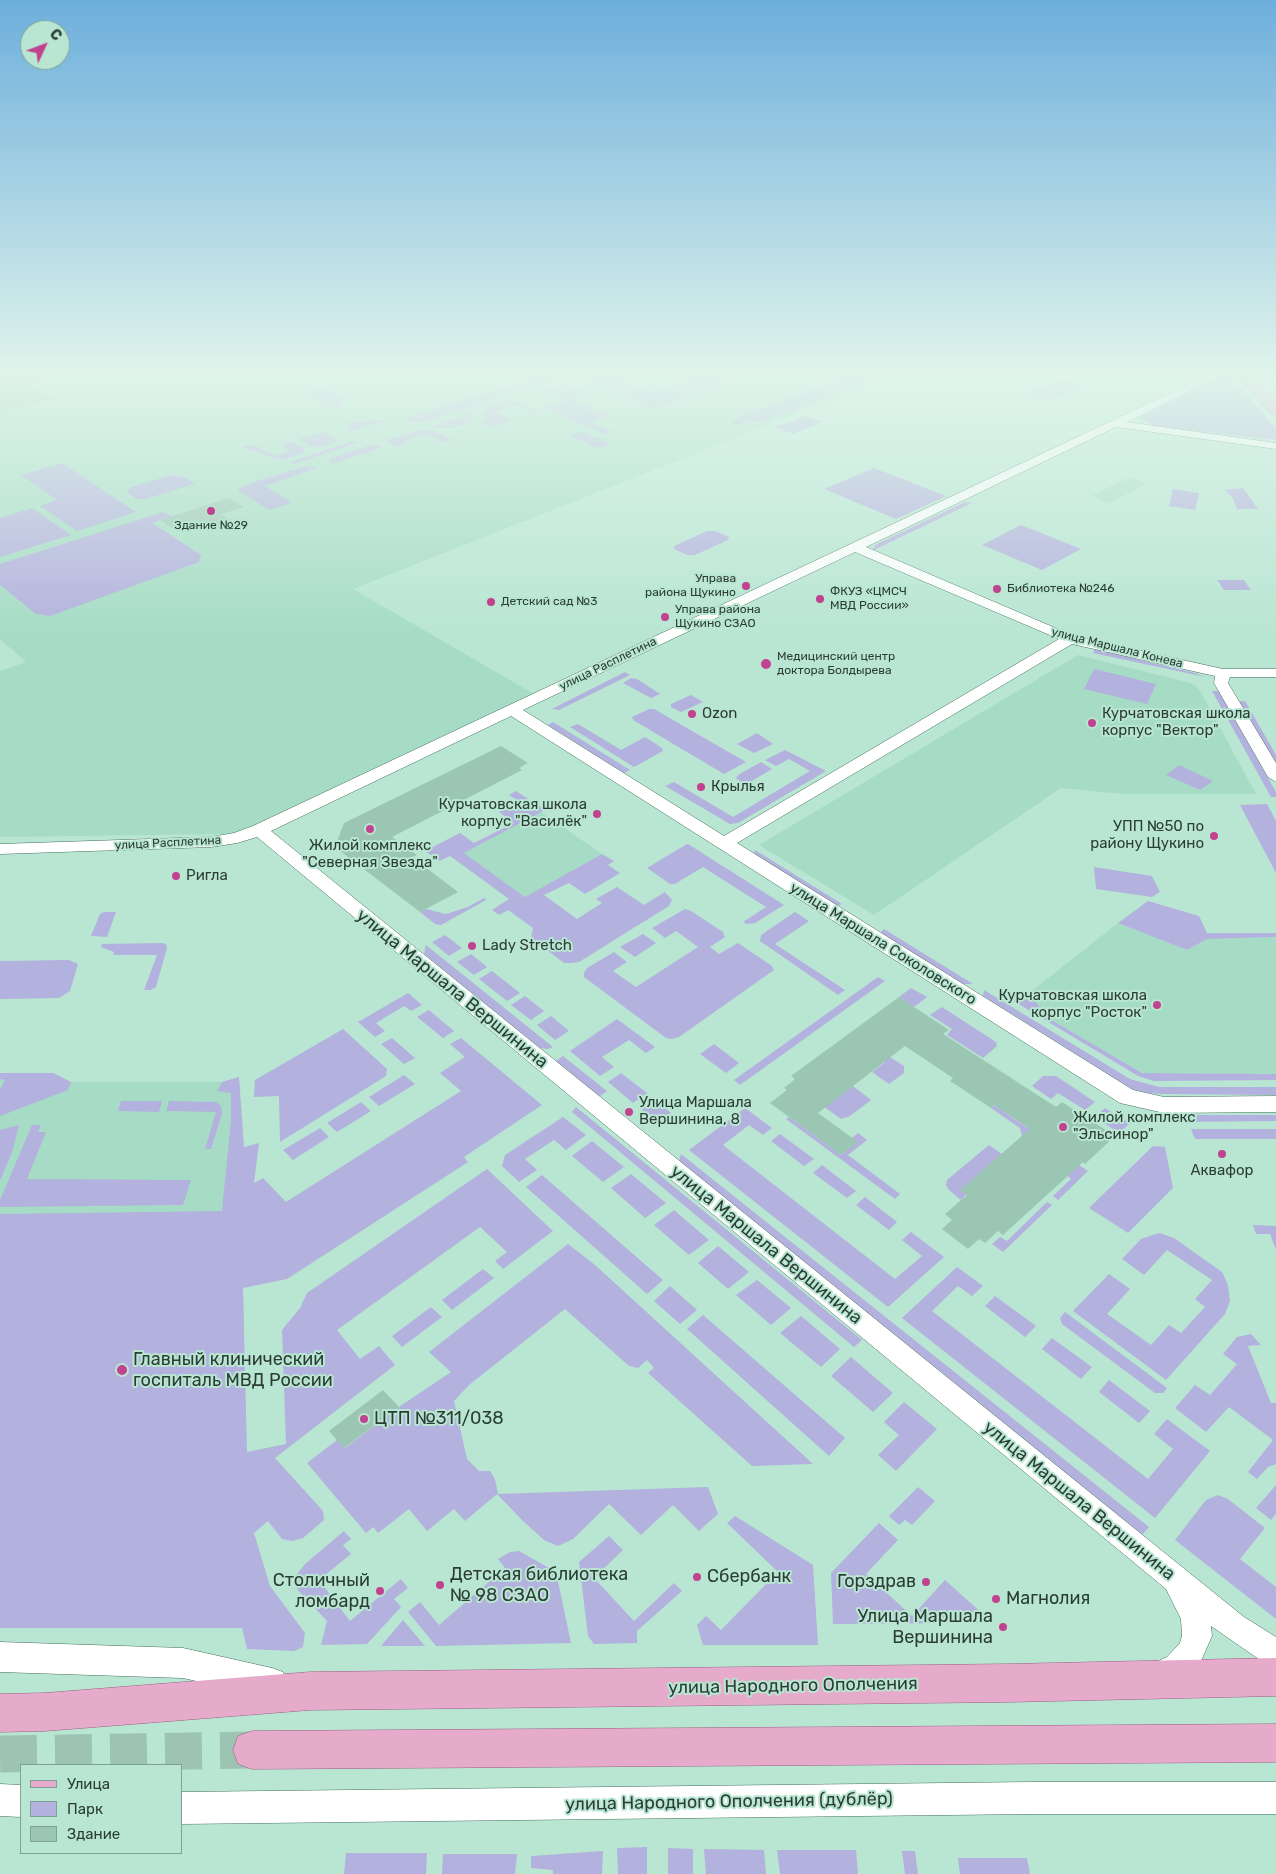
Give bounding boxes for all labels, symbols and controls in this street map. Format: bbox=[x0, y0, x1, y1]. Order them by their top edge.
north arrow bbox=[20, 20, 70, 70]
text: С bbox=[46, 26, 65, 44]
marker: Здание №29 bbox=[205, 505, 217, 517]
place label: Здание №29 bbox=[174, 519, 248, 533]
place label: Управа района Щукино bbox=[645, 572, 736, 600]
marker: Управа района Щукино bbox=[740, 580, 752, 592]
place label: Библиотека №246 bbox=[1007, 582, 1114, 596]
marker: Библиотека №246 bbox=[991, 583, 1003, 595]
place label: ФКУЗ «ЦМСЧ МВД России» bbox=[830, 585, 909, 613]
marker: ФКУЗ «ЦМСЧ МВД России» bbox=[814, 593, 826, 605]
place label: Детский сад №3 bbox=[501, 595, 597, 609]
marker: Детский сад №3 bbox=[485, 596, 497, 608]
place label: Управа района Щукино СЗАО bbox=[675, 603, 761, 631]
marker: Управа района Щукино СЗАО bbox=[659, 611, 671, 623]
street label: улица Маршала Конева bbox=[1050, 625, 1184, 671]
street label: улица Расплетина bbox=[557, 634, 659, 694]
place label: Медицинский центр доктора Болдырева bbox=[777, 650, 895, 678]
marker: Медицинский центр доктора Болдырева bbox=[759, 657, 773, 671]
place label: Ozon bbox=[702, 705, 737, 723]
place label: Курчатовская школа корпус "Вектор" bbox=[1102, 705, 1251, 740]
marker: Ozon bbox=[686, 708, 698, 720]
marker: Курчатовская школа корпус "Вектор" bbox=[1086, 717, 1098, 729]
place label: Крылья bbox=[711, 778, 765, 796]
marker: Крылья bbox=[695, 781, 707, 793]
place label: Курчатовская школа корпус "Василёк" bbox=[438, 796, 587, 831]
marker: Курчатовская школа корпус "Василёк" bbox=[591, 808, 603, 820]
place label: УПП №50 по району Щукино bbox=[1090, 818, 1204, 853]
marker: Жилой комплекс "Северная Звезда" bbox=[364, 823, 376, 835]
marker: УПП №50 по району Щукино bbox=[1208, 830, 1220, 842]
street label: улица Расплетина bbox=[114, 833, 222, 853]
place label: Жилой комплекс "Северная Звезда" bbox=[302, 837, 438, 872]
place label: Ригла bbox=[186, 867, 228, 885]
marker: Ригла bbox=[170, 870, 182, 882]
street label: улица Маршала Соколовского bbox=[786, 879, 980, 1009]
street label: улица Маршала Вершинина bbox=[352, 905, 552, 1073]
place label: Lady Stretch bbox=[482, 937, 572, 955]
marker: Lady Stretch bbox=[466, 940, 478, 952]
place label: Курчатовская школа корпус "Росток" bbox=[998, 987, 1147, 1022]
marker: Курчатовская школа корпус "Росток" bbox=[1151, 999, 1163, 1011]
place label: Улица Маршала Вершинина, 8 bbox=[639, 1094, 752, 1129]
marker: Улица Маршала Вершинина, 8 bbox=[623, 1106, 635, 1118]
place label: Жилой комплекс "Эльсинор" bbox=[1073, 1109, 1196, 1144]
marker: Жилой комплекс "Эльсинор" bbox=[1057, 1121, 1069, 1133]
marker: Аквафор bbox=[1216, 1148, 1228, 1160]
street label: улица Маршала Вершинина bbox=[666, 1161, 866, 1329]
place label: Аквафор bbox=[1190, 1162, 1254, 1180]
place label: Главный клинический госпиталь МВД России bbox=[133, 1349, 333, 1392]
marker: Главный клинический госпиталь МВД России bbox=[115, 1363, 129, 1377]
place label: ЦТП №311/038 bbox=[374, 1408, 504, 1430]
marker: ЦТП №311/038 bbox=[358, 1413, 370, 1425]
street label: улица Маршала Вершинина bbox=[979, 1417, 1179, 1585]
place label: Детская библиотека № 98 СЗАО bbox=[450, 1564, 628, 1606]
place label: Сбербанк bbox=[707, 1566, 791, 1588]
place label: Столичный ломбард bbox=[273, 1570, 370, 1612]
marker: Сбербанк bbox=[691, 1571, 703, 1583]
place label: Горздрав bbox=[837, 1571, 916, 1593]
marker: Горздрав bbox=[920, 1576, 932, 1588]
marker: Детская библиотека № 98 СЗАО bbox=[434, 1579, 446, 1591]
marker: Столичный ломбард bbox=[374, 1585, 386, 1597]
place label: Магнолия bbox=[1006, 1588, 1090, 1610]
marker: Магнолия bbox=[990, 1593, 1002, 1605]
place label: Улица Маршала Вершинина bbox=[858, 1606, 993, 1648]
marker: Улица Маршала Вершинина bbox=[997, 1621, 1009, 1633]
street label: улица Народного Ополчения bbox=[668, 1673, 918, 1699]
legend bbox=[20, 1764, 182, 1854]
text: Улица bbox=[67, 1775, 110, 1793]
street label: улица Народного Ополчения (дублёр) bbox=[565, 1788, 893, 1816]
text: Парк bbox=[67, 1800, 103, 1818]
text: Здание bbox=[67, 1825, 120, 1843]

